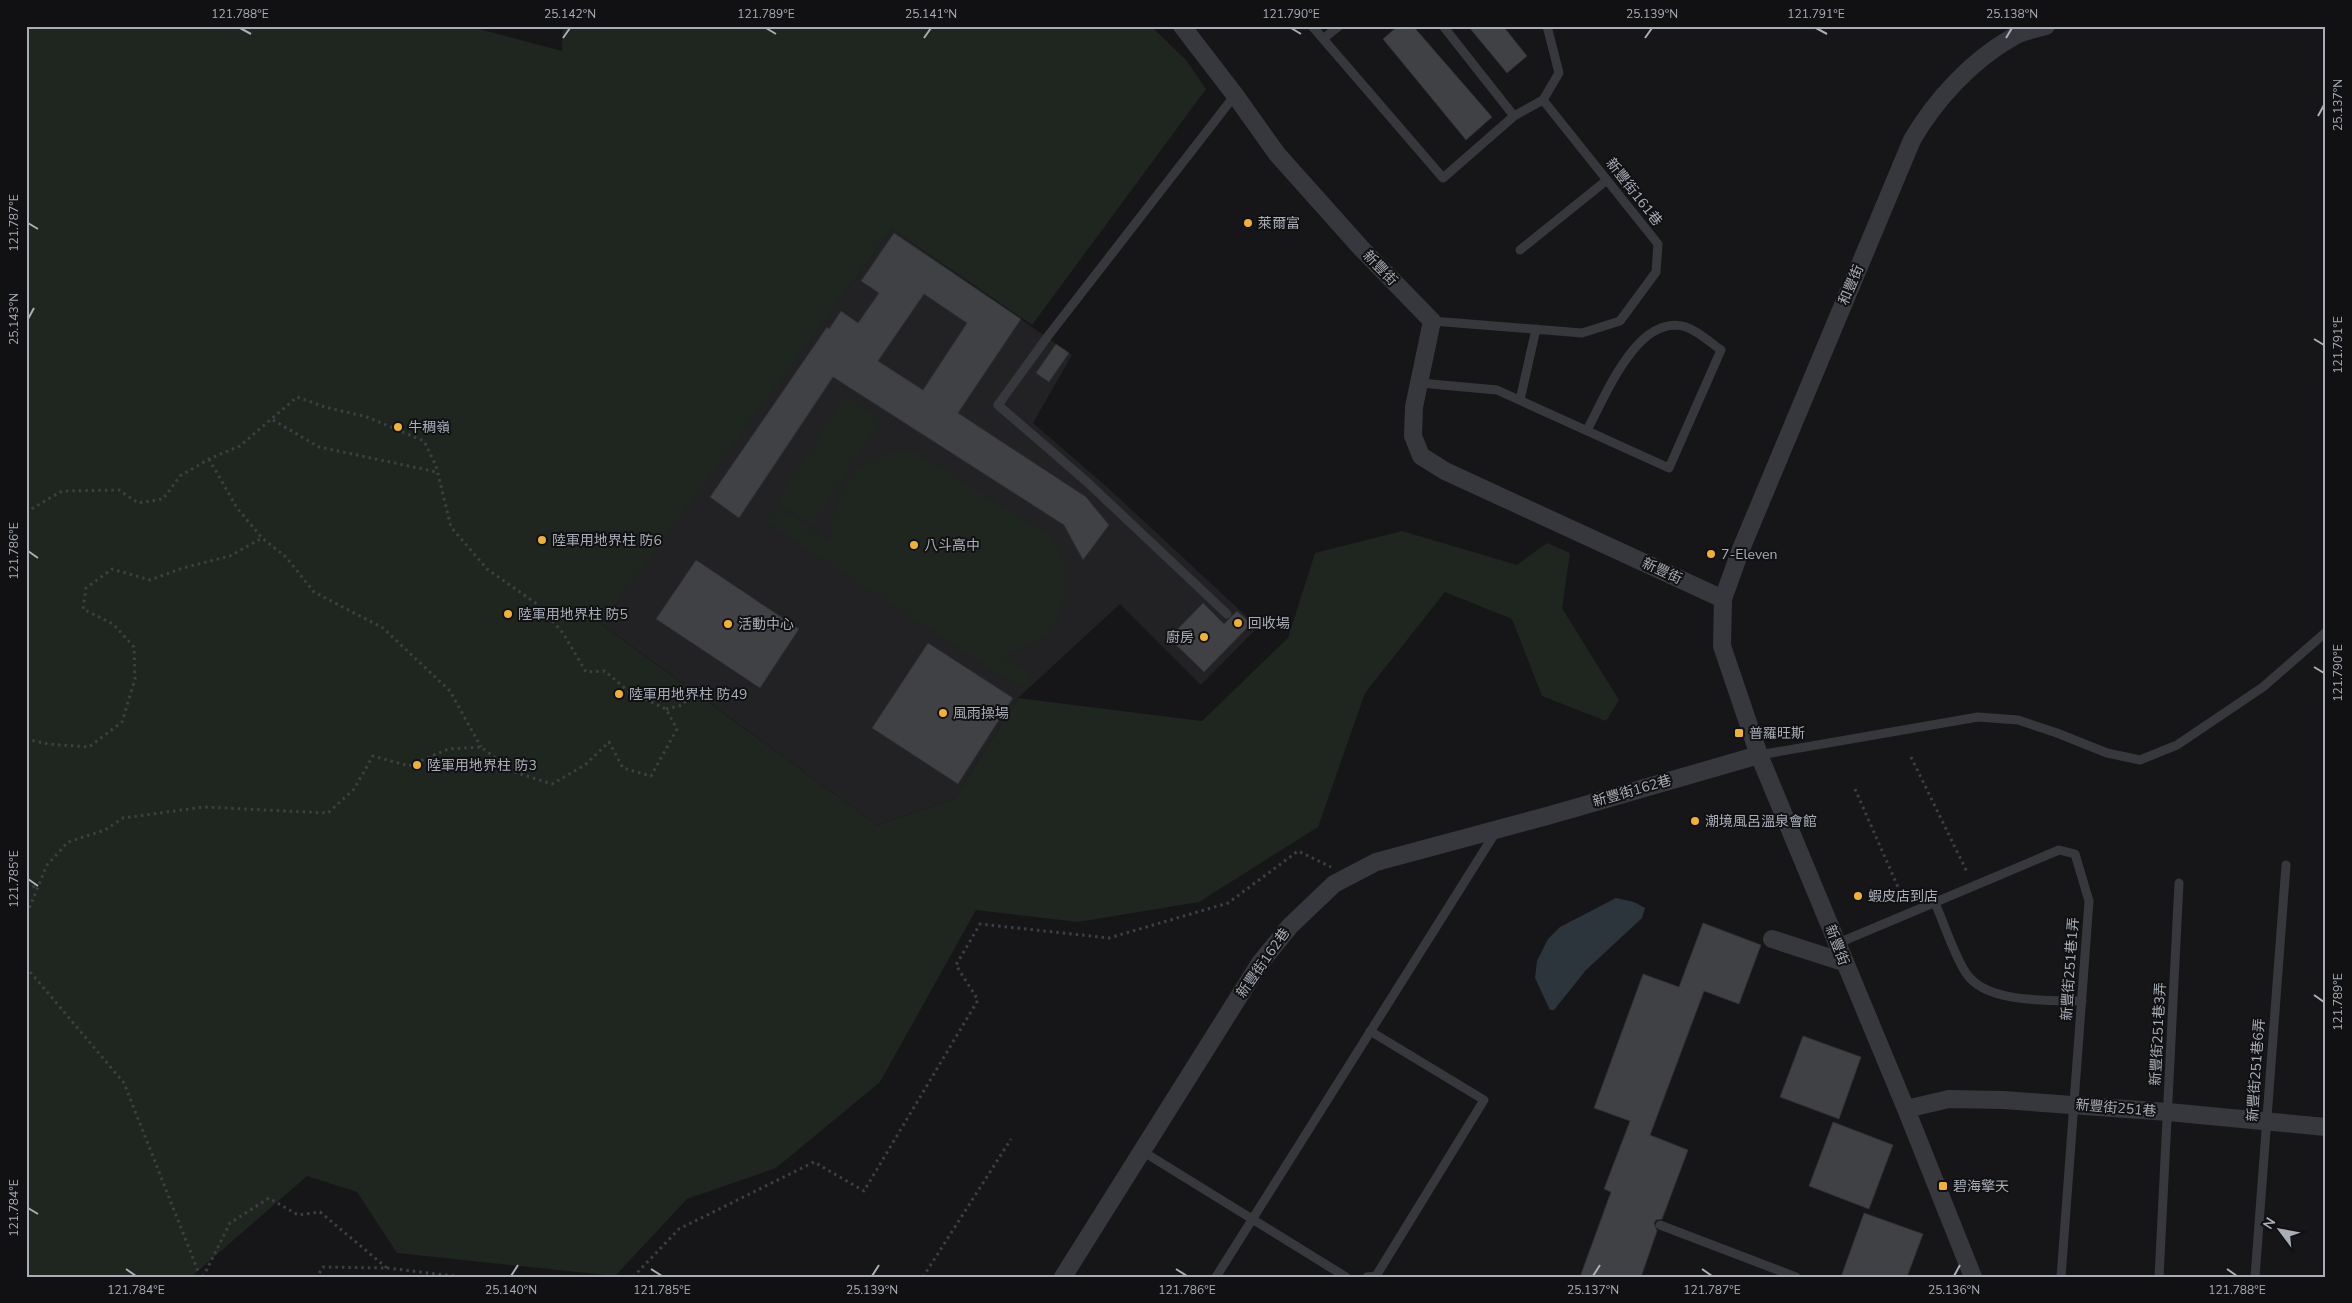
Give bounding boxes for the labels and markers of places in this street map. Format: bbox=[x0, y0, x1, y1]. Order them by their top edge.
place label: 萊爾富 bbox=[1258, 214, 1300, 233]
marker: 萊爾富 bbox=[1242, 217, 1254, 229]
place label: 牛稠嶺 bbox=[408, 418, 450, 437]
marker: 牛稠嶺 bbox=[392, 421, 404, 433]
place label: 陸軍用地界柱 防6 bbox=[552, 531, 662, 550]
marker: 陸軍用地界柱 防6 bbox=[536, 534, 548, 546]
place label: 八斗高中 bbox=[924, 536, 980, 555]
marker: 八斗高中 bbox=[908, 539, 920, 551]
place label: 7-Eleven bbox=[1721, 545, 1777, 564]
marker: 7-Eleven bbox=[1705, 548, 1717, 560]
place label: 陸軍用地界柱 防5 bbox=[518, 605, 628, 624]
marker: 陸軍用地界柱 防5 bbox=[502, 608, 514, 620]
place label: 回收場 bbox=[1248, 614, 1290, 633]
place label: 活動中心 bbox=[738, 615, 794, 634]
marker: 回收場 bbox=[1232, 617, 1244, 629]
marker: 活動中心 bbox=[722, 618, 734, 630]
place label: 廚房 bbox=[1166, 628, 1194, 647]
marker: 廚房 bbox=[1198, 631, 1210, 643]
place label: 陸軍用地界柱 防49 bbox=[629, 685, 747, 704]
marker: 陸軍用地界柱 防49 bbox=[613, 688, 625, 700]
place label: 風雨操場 bbox=[953, 704, 1009, 723]
marker: 風雨操場 bbox=[937, 707, 949, 719]
place label: 普羅旺斯 bbox=[1749, 724, 1805, 743]
marker: 普羅旺斯 bbox=[1733, 727, 1745, 739]
place label: 陸軍用地界柱 防3 bbox=[427, 756, 537, 775]
marker: 陸軍用地界柱 防3 bbox=[411, 759, 423, 771]
place label: 潮境風呂溫泉會館 bbox=[1705, 812, 1817, 831]
marker: 潮境風呂溫泉會館 bbox=[1689, 815, 1701, 827]
place label: 蝦皮店到店 bbox=[1868, 887, 1938, 906]
marker: 蝦皮店到店 bbox=[1852, 890, 1864, 902]
place label: 碧海擎天 bbox=[1953, 1177, 2009, 1196]
marker: 碧海擎天 bbox=[1937, 1180, 1949, 1192]

